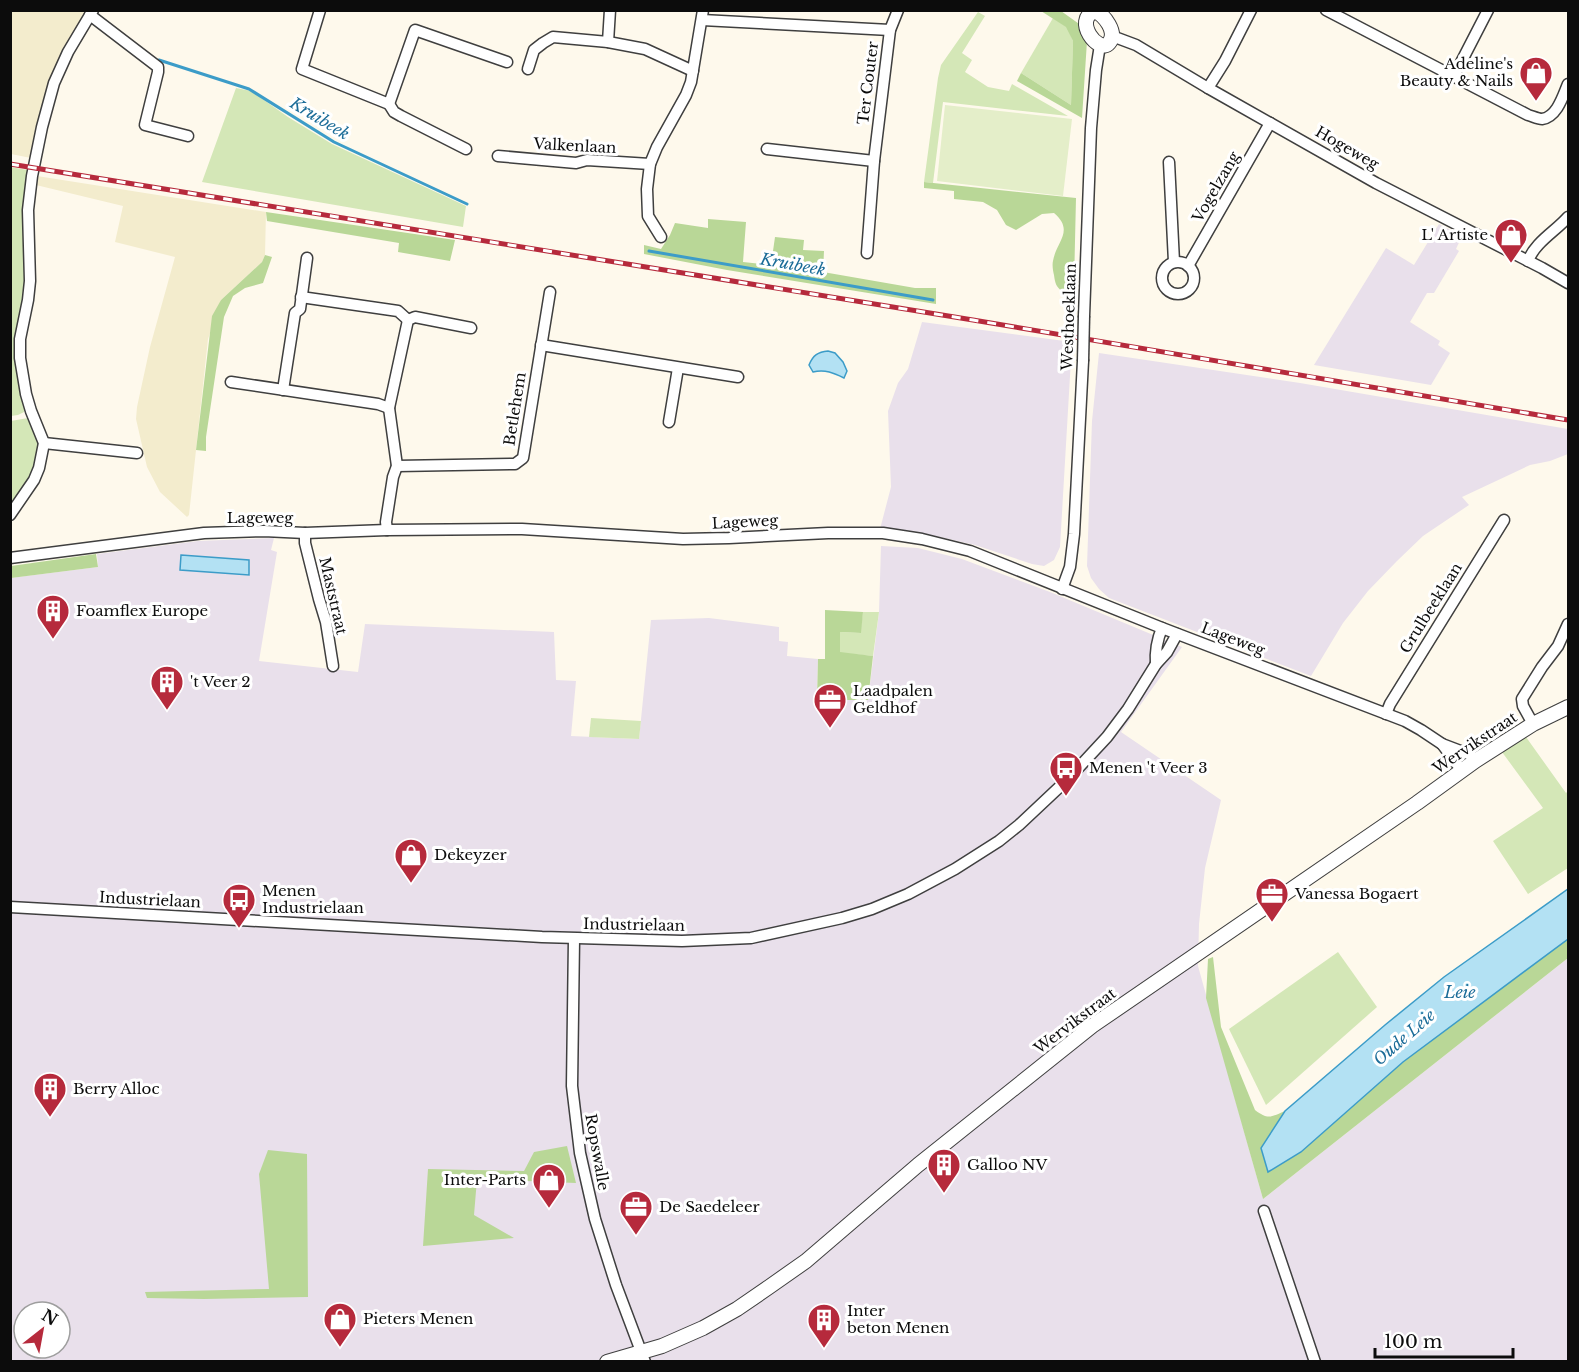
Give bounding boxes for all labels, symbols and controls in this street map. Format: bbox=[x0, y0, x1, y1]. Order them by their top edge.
street label: Ter Couter bbox=[853, 40, 882, 125]
place label: Adeline's Beauty & Nails bbox=[1400, 54, 1513, 90]
shop icon: Adeline's Beauty & Nails bbox=[1518, 55, 1554, 102]
water label: Kruibeek bbox=[286, 92, 353, 144]
street label: Hogeweg bbox=[1312, 122, 1383, 174]
street label: Valkenlaan bbox=[532, 134, 617, 157]
street label: Vogelzang bbox=[1187, 147, 1244, 226]
shop icon: L' Artiste bbox=[1493, 217, 1529, 264]
place label: L' Artiste bbox=[1421, 225, 1488, 244]
water label: Kruibeek bbox=[758, 248, 827, 280]
street label: Westhoeklaan bbox=[1057, 263, 1080, 372]
street label: Betlehem bbox=[499, 371, 530, 447]
street label: Lageweg bbox=[227, 508, 294, 527]
street label: Lageweg bbox=[711, 510, 780, 533]
street label: Maststraat bbox=[315, 555, 352, 637]
street label: Grulbeeklaan bbox=[1395, 559, 1466, 657]
building icon: Foamflex Europe bbox=[35, 593, 71, 640]
place label: Foamflex Europe bbox=[76, 601, 208, 620]
street label: Lageweg bbox=[1199, 618, 1269, 660]
building icon: 't Veer 2 bbox=[149, 664, 185, 711]
place label: 't Veer 2 bbox=[190, 672, 251, 691]
place label: Laadpalen Geldhof bbox=[853, 681, 933, 717]
office icon: Laadpalen Geldhof bbox=[812, 682, 848, 729]
street label: Wervikstraat bbox=[1428, 707, 1521, 778]
bus stop icon: Menen 't Veer 3 bbox=[1048, 750, 1084, 797]
place label: Menen 't Veer 3 bbox=[1089, 758, 1207, 777]
shop icon: Dekeyzer bbox=[393, 837, 429, 884]
place label: Dekeyzer bbox=[434, 845, 507, 864]
office icon: Vanessa Bogaert bbox=[1254, 876, 1290, 923]
place label: Menen Industrielaan bbox=[262, 881, 364, 917]
bus stop icon: Menen Industrielaan bbox=[221, 882, 257, 929]
place label: Vanessa Bogaert bbox=[1294, 884, 1419, 903]
street label: Industrielaan bbox=[99, 887, 201, 912]
street label: Industrielaan bbox=[583, 914, 685, 935]
water label: Leie bbox=[1443, 982, 1476, 1002]
street label: Wervikstraat bbox=[1029, 983, 1120, 1058]
water label: Oude Leie bbox=[1369, 1004, 1439, 1069]
building icon: Berry Alloc bbox=[32, 1071, 68, 1118]
place label: Berry Alloc bbox=[73, 1079, 159, 1098]
street label: Ropswalle bbox=[581, 1112, 614, 1192]
building icon: Galloo NV bbox=[926, 1147, 962, 1194]
place label: Galloo NV bbox=[967, 1155, 1048, 1174]
shop icon: Inter-Parts bbox=[531, 1162, 567, 1209]
place label: Inter-Parts bbox=[444, 1170, 526, 1189]
office icon: De Saedeleer bbox=[618, 1189, 654, 1236]
place label: De Saedeleer bbox=[659, 1197, 761, 1216]
north arrow bbox=[12, 1300, 72, 1360]
shop icon: Pieters Menen bbox=[322, 1301, 358, 1348]
place label: Inter beton Menen bbox=[846, 1301, 949, 1337]
building icon: Inter beton Menen bbox=[806, 1302, 842, 1349]
text: N bbox=[38, 1305, 61, 1330]
place label: Pieters Menen bbox=[363, 1309, 473, 1328]
scale bar bbox=[1375, 1321, 1513, 1359]
text: 100 m bbox=[1384, 1331, 1442, 1353]

